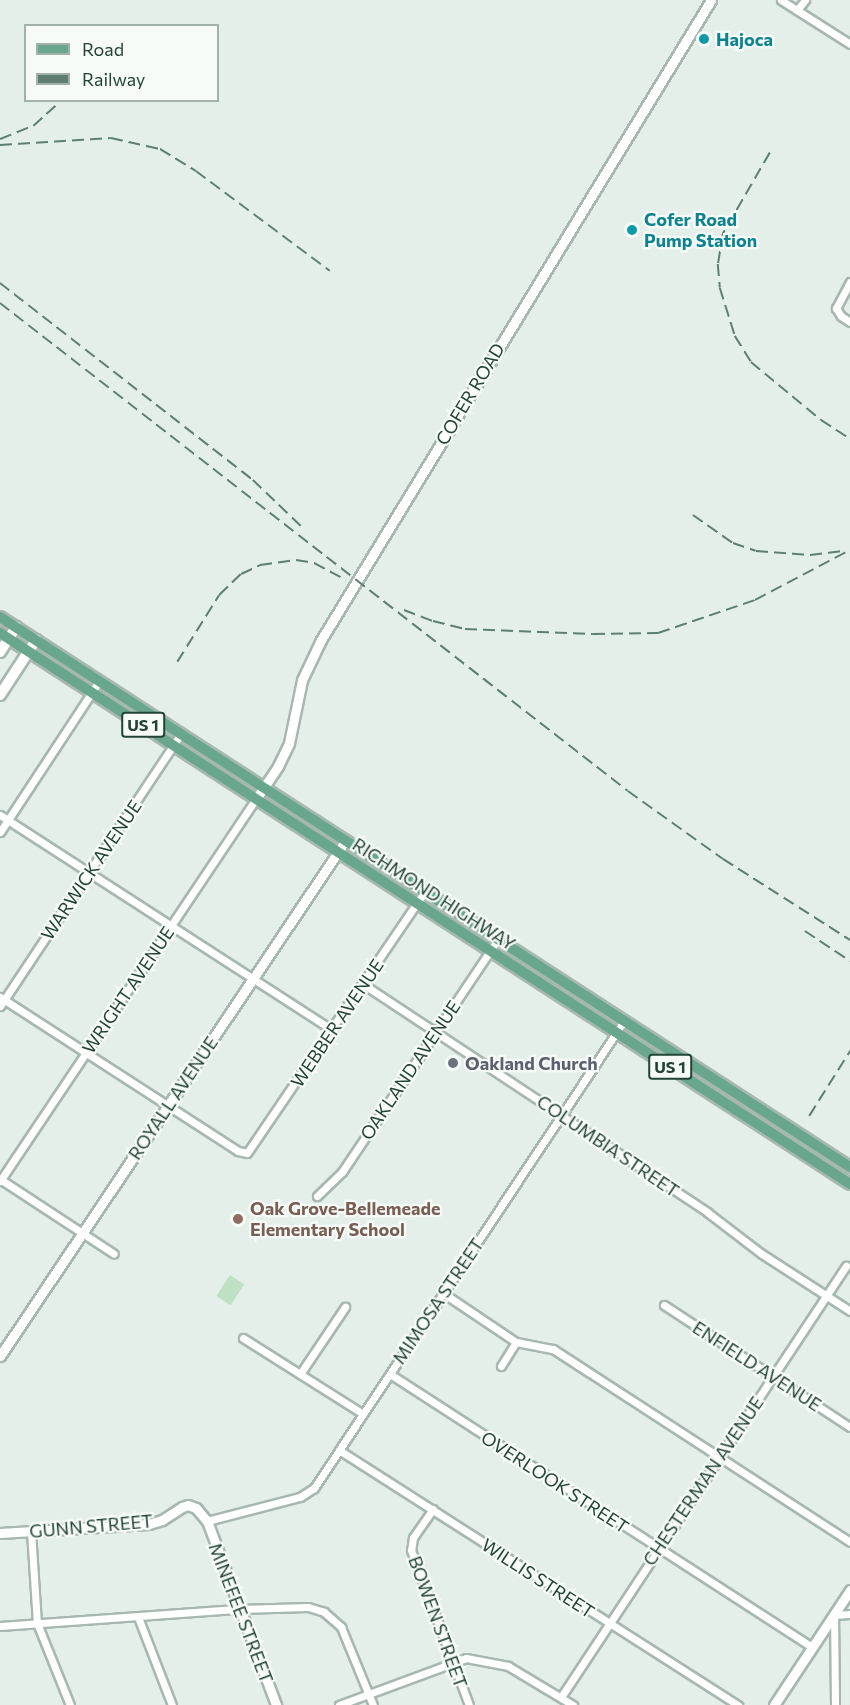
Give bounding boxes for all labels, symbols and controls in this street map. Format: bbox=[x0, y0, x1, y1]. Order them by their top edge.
legend bbox=[24, 24, 219, 102]
place label: Hajoca bbox=[716, 28, 773, 50]
marker: Hajoca bbox=[697, 32, 711, 46]
text: Road bbox=[82, 38, 124, 60]
text: Railway bbox=[82, 68, 145, 90]
place label: Cofer Road Pump Station bbox=[644, 209, 757, 252]
marker: Cofer Road Pump Station bbox=[625, 223, 639, 237]
street label: COFER ROAD bbox=[431, 339, 509, 449]
road number: US 1 bbox=[120, 712, 166, 738]
street label: WARWICK AVENUE bbox=[36, 796, 146, 944]
street label: RICHMOND HIGHWAY bbox=[349, 833, 519, 955]
street label: WRIGHT AVENUE bbox=[77, 922, 179, 1058]
street label: WEBBER AVENUE bbox=[286, 955, 388, 1091]
street label: OAKLAND AVENUE bbox=[355, 996, 465, 1144]
street label: ROYALL AVENUE bbox=[124, 1032, 222, 1164]
place label: Oakland Church bbox=[465, 1052, 598, 1074]
road number: US 1 bbox=[648, 1054, 692, 1080]
marker: Oakland Church bbox=[446, 1056, 460, 1070]
street label: COLUMBIA STREET bbox=[533, 1090, 683, 1202]
place label: Oak Grove-Bellemeade Elementary School bbox=[250, 1198, 440, 1240]
marker: Oak Grove-Bellemeade Elementary School bbox=[231, 1212, 245, 1226]
street label: MIMOSA STREET bbox=[388, 1234, 488, 1368]
street label: ENFIELD AVENUE bbox=[689, 1316, 825, 1416]
street label: CHESTERMAN AVENUE bbox=[638, 1392, 768, 1570]
street label: OVERLOOK STREET bbox=[477, 1426, 633, 1538]
street label: GUNN STREET bbox=[28, 1510, 154, 1542]
street label: WILLIS STREET bbox=[478, 1534, 598, 1622]
street label: MINEFEE STREET bbox=[204, 1540, 278, 1686]
street label: BOWEN STREET bbox=[404, 1553, 472, 1691]

